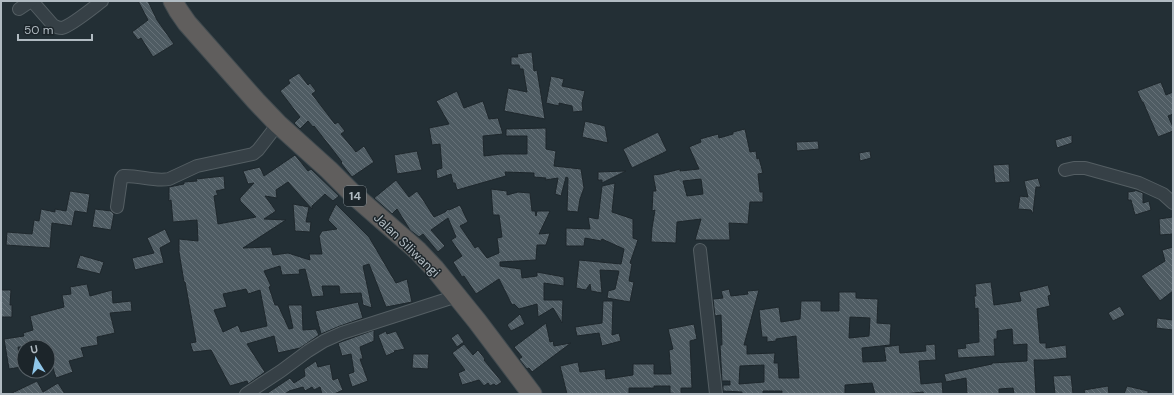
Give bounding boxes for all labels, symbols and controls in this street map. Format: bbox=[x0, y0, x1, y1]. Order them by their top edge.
scale bar bbox=[18, 16, 92, 42]
text: 50 m bbox=[24, 22, 53, 38]
road number: 14 bbox=[344, 186, 366, 206]
street label: Jalan Siliwangi bbox=[370, 209, 444, 281]
north arrow bbox=[16, 339, 56, 379]
text: U bbox=[29, 342, 39, 357]

